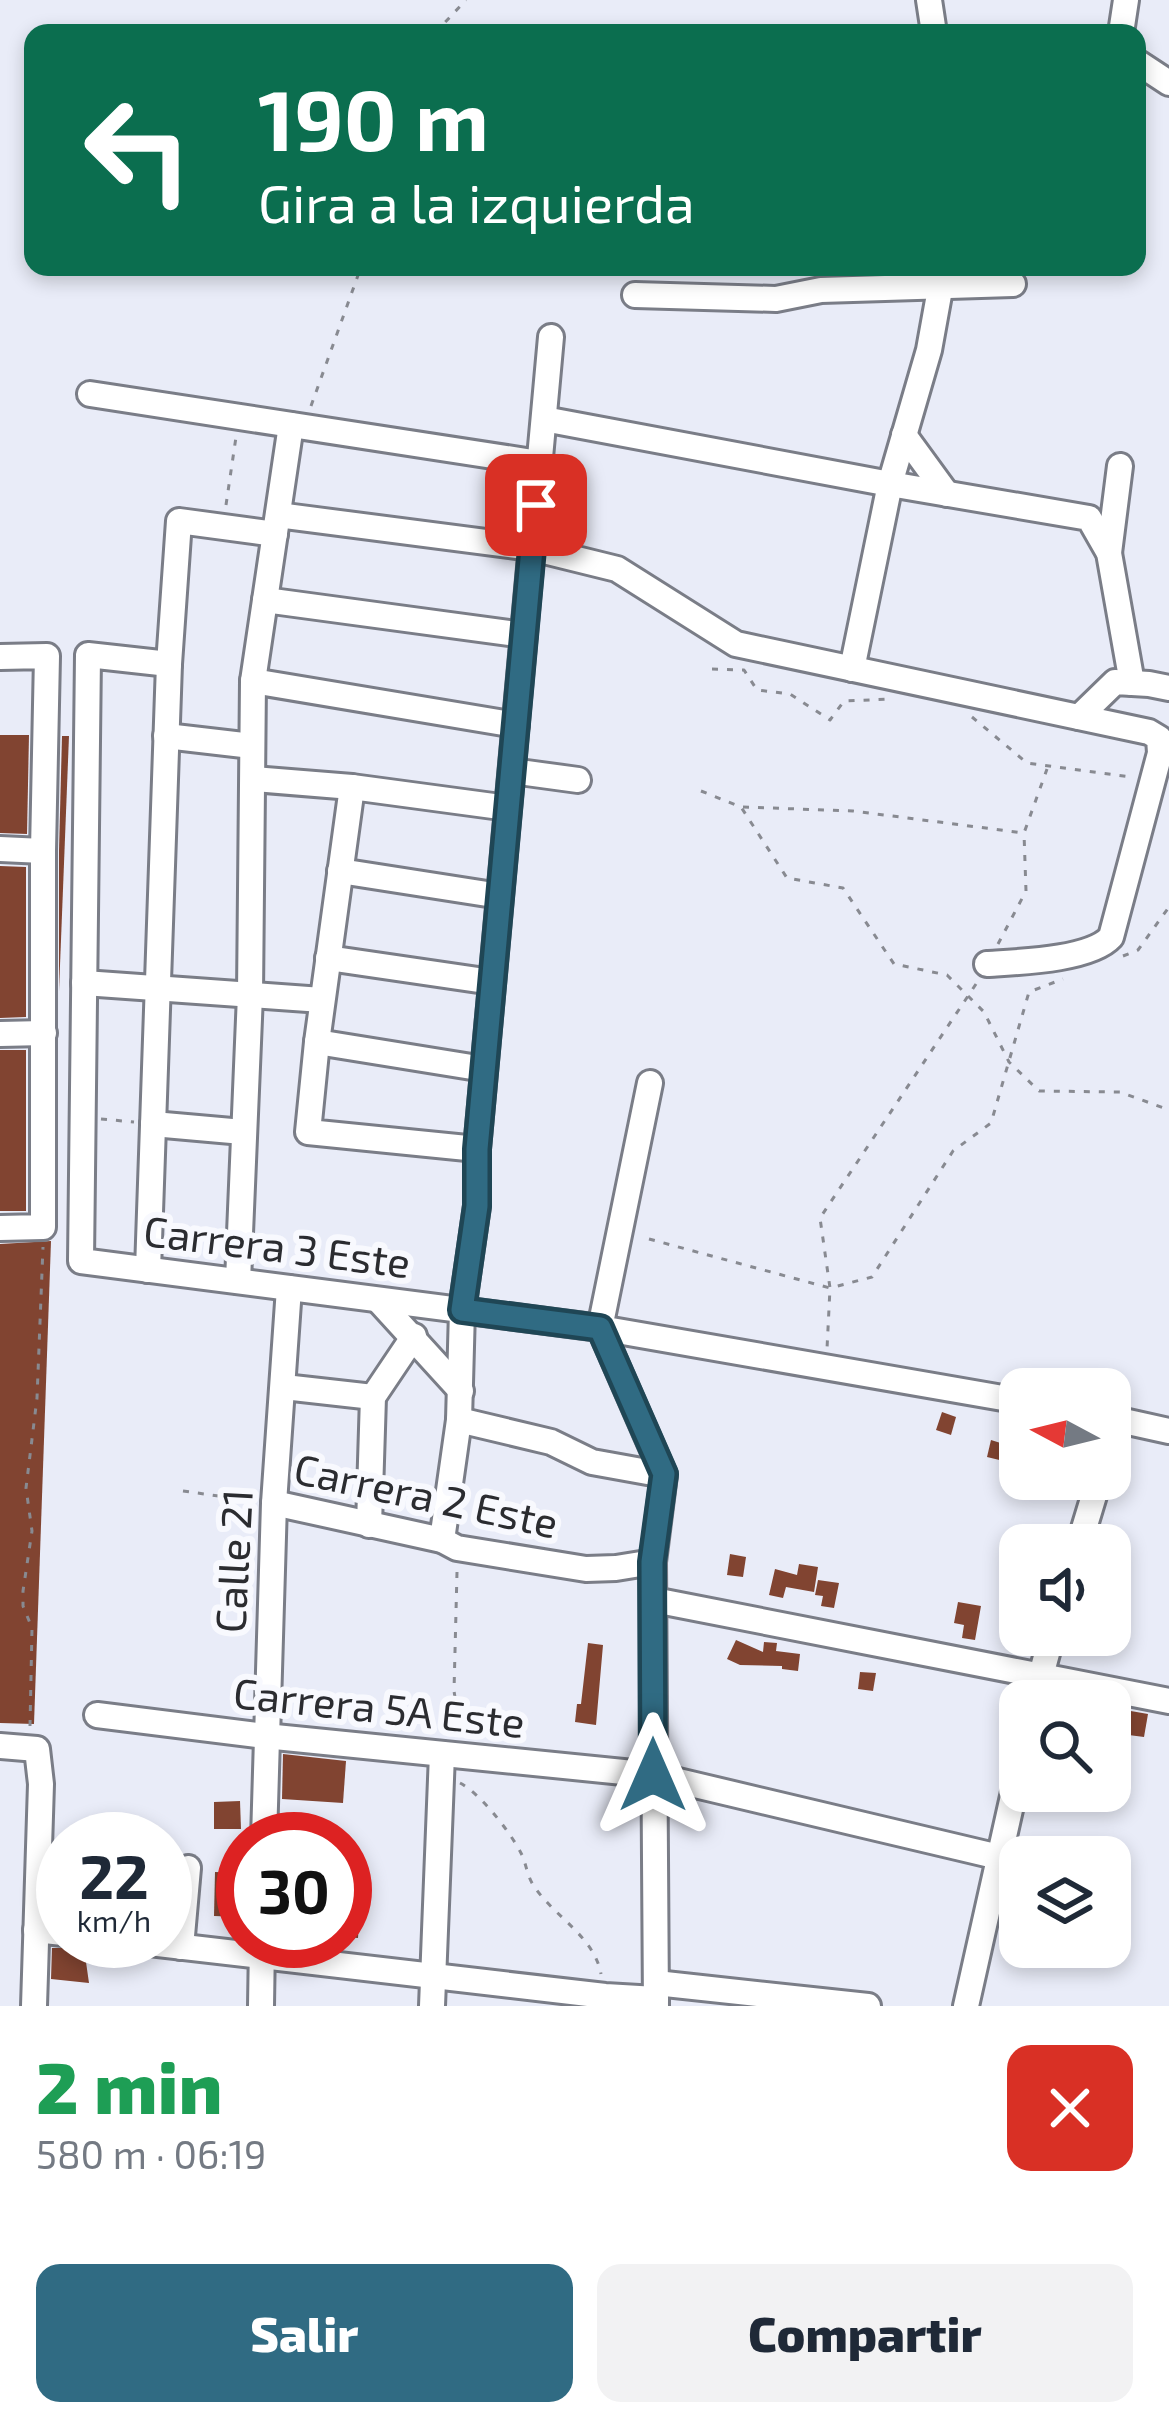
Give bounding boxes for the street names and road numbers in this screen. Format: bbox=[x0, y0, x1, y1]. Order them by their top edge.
street label: Carrera 3 Este bbox=[141, 1204, 413, 1286]
street label: Carrera 2 Este bbox=[290, 1442, 563, 1546]
street label: Calle 21 bbox=[203, 1488, 261, 1634]
street label: Carrera 5A Este bbox=[231, 1666, 527, 1746]

